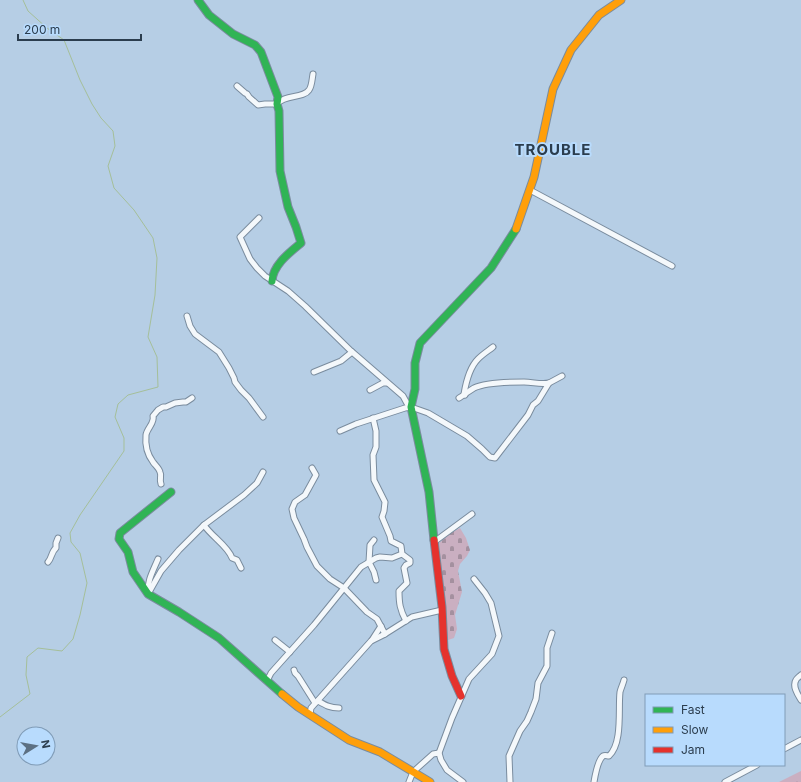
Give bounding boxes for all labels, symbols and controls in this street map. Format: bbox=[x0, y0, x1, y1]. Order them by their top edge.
scale bar bbox=[18, 16, 141, 42]
text: 200 m bbox=[24, 22, 60, 37]
district label: TROUBLE bbox=[515, 140, 591, 159]
legend bbox=[645, 694, 785, 766]
text: Fast bbox=[681, 702, 705, 717]
text: Slow bbox=[681, 722, 709, 737]
north arrow bbox=[16, 726, 56, 766]
text: N bbox=[38, 739, 53, 750]
text: Jam bbox=[681, 742, 705, 757]

